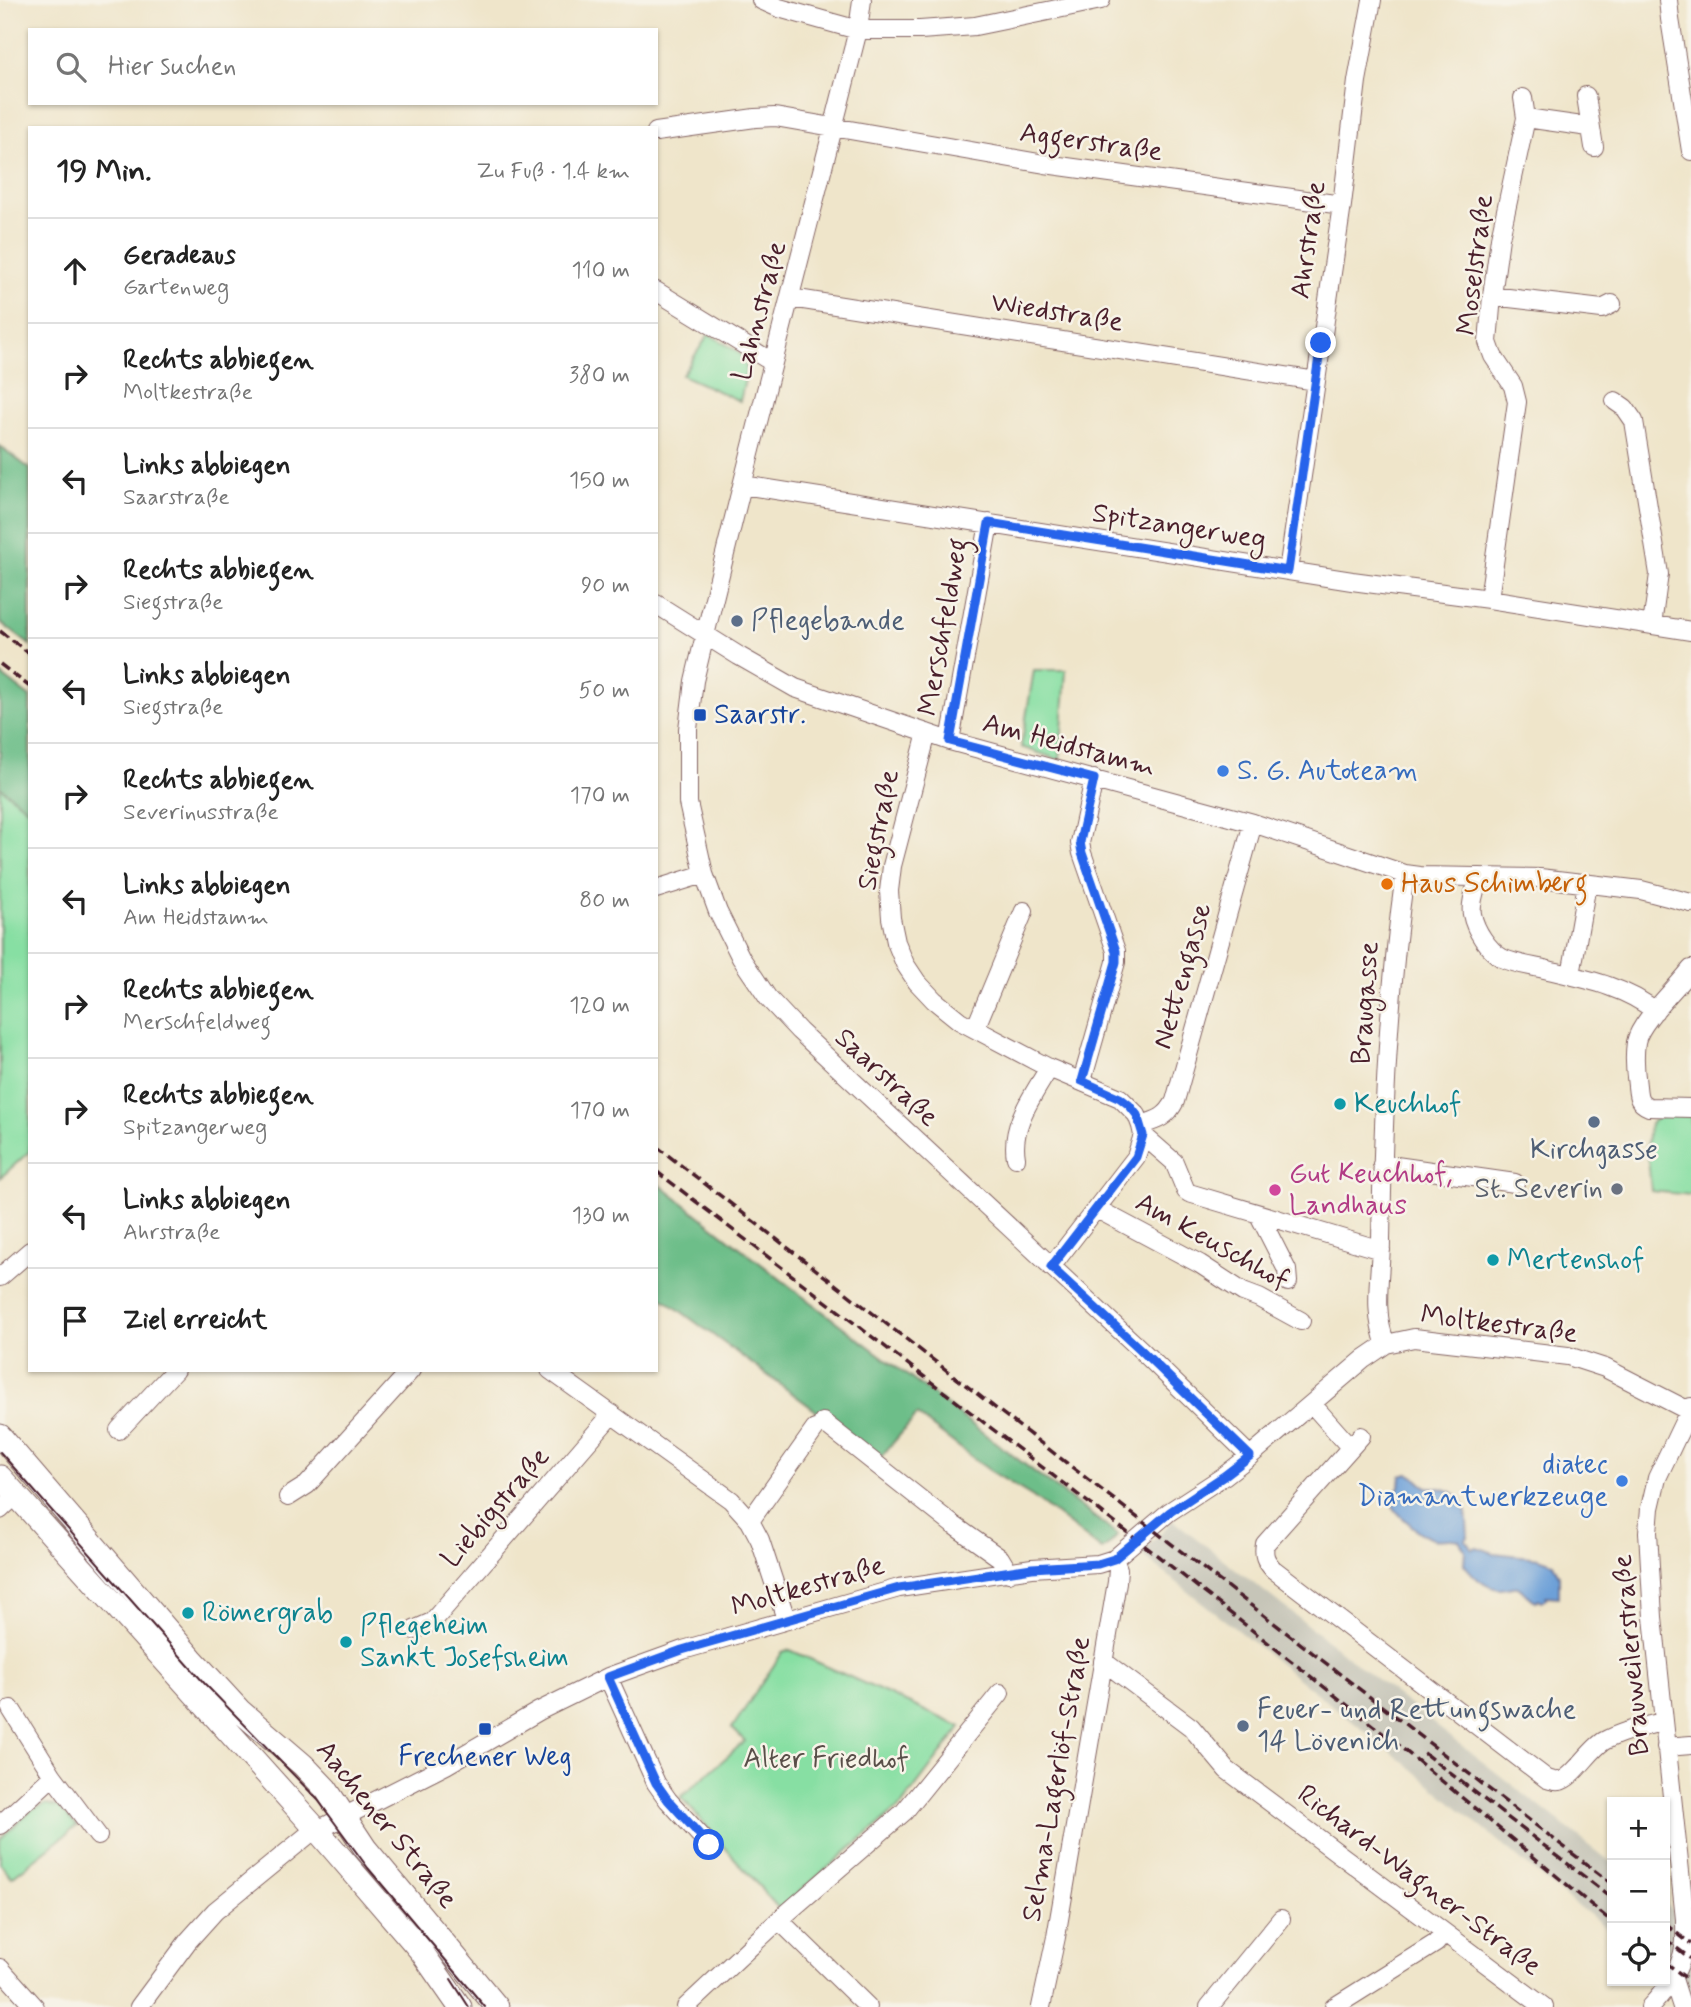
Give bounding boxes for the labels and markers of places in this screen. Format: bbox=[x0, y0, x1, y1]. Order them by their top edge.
place label: Pflegebande bbox=[751, 603, 905, 640]
marker: Pflegebande bbox=[729, 613, 745, 629]
place label: Saarstr. bbox=[714, 697, 806, 734]
marker: Saarstr. bbox=[692, 707, 708, 723]
place label: S. G. Autoteam bbox=[1237, 753, 1418, 790]
marker: S. G. Autoteam bbox=[1215, 763, 1231, 779]
place label: Haus Schimberg bbox=[1401, 866, 1588, 906]
marker: Haus Schimberg bbox=[1379, 876, 1395, 892]
place label: Keuchhof bbox=[1354, 1086, 1461, 1123]
marker: Keuchhof bbox=[1332, 1096, 1348, 1112]
marker: Kirchgasse bbox=[1586, 1114, 1602, 1130]
place label: Kirchgasse bbox=[1530, 1132, 1658, 1169]
place label: Gut Keuchhof, Landhaus bbox=[1289, 1156, 1453, 1225]
place label: St. Severin bbox=[1474, 1171, 1603, 1208]
marker: St. Severin bbox=[1609, 1181, 1625, 1197]
marker: Gut Keuchhof, Landhaus bbox=[1267, 1182, 1283, 1198]
place label: Mertenshof bbox=[1507, 1242, 1644, 1279]
marker: Mertenshof bbox=[1485, 1252, 1501, 1268]
place label: diatec Diamantwerkzeuge bbox=[1357, 1447, 1608, 1518]
marker: diatec Diamantwerkzeuge bbox=[1614, 1473, 1630, 1489]
place label: Römergrab bbox=[202, 1595, 333, 1634]
marker: Römergrab bbox=[180, 1605, 196, 1621]
place label: Pflegeheim Sankt Josefsheim bbox=[360, 1608, 569, 1677]
marker: Pflegeheim Sankt Josefsheim bbox=[338, 1634, 354, 1650]
place label: Feuer- und Rettungswache 14 Lövenich bbox=[1257, 1692, 1576, 1761]
marker: Feuer- und Rettungswache 14 Lövenich bbox=[1235, 1718, 1251, 1734]
marker: Frechener Weg bbox=[477, 1721, 493, 1737]
place label: Frechener Weg bbox=[398, 1739, 572, 1776]

